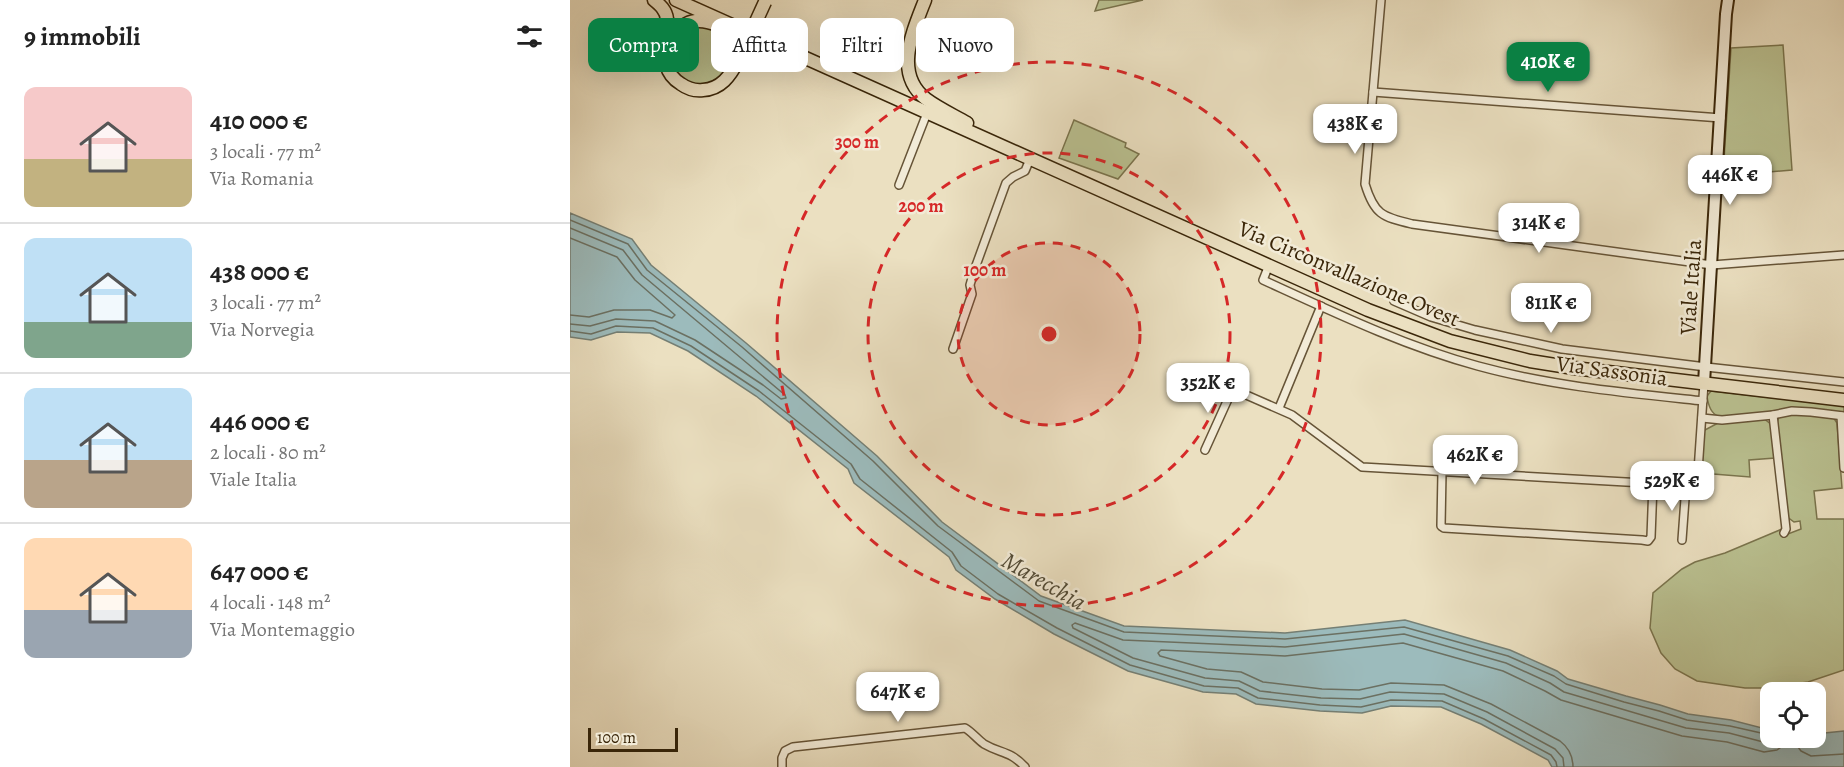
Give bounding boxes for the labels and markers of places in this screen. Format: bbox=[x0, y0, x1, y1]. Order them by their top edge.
pin: 410K € bbox=[1499, 42, 1597, 93]
pin: 438K € bbox=[1306, 104, 1404, 155]
pin: 446K € bbox=[1681, 155, 1779, 206]
pin: 314K € bbox=[1490, 203, 1588, 254]
pin: 811K € bbox=[1502, 283, 1600, 334]
centre of rings bbox=[1039, 324, 1059, 344]
pin: 352K € bbox=[1159, 363, 1257, 414]
pin: 462K € bbox=[1426, 435, 1524, 486]
pin: 529K € bbox=[1623, 461, 1721, 512]
pin: 647K € bbox=[849, 672, 947, 723]

